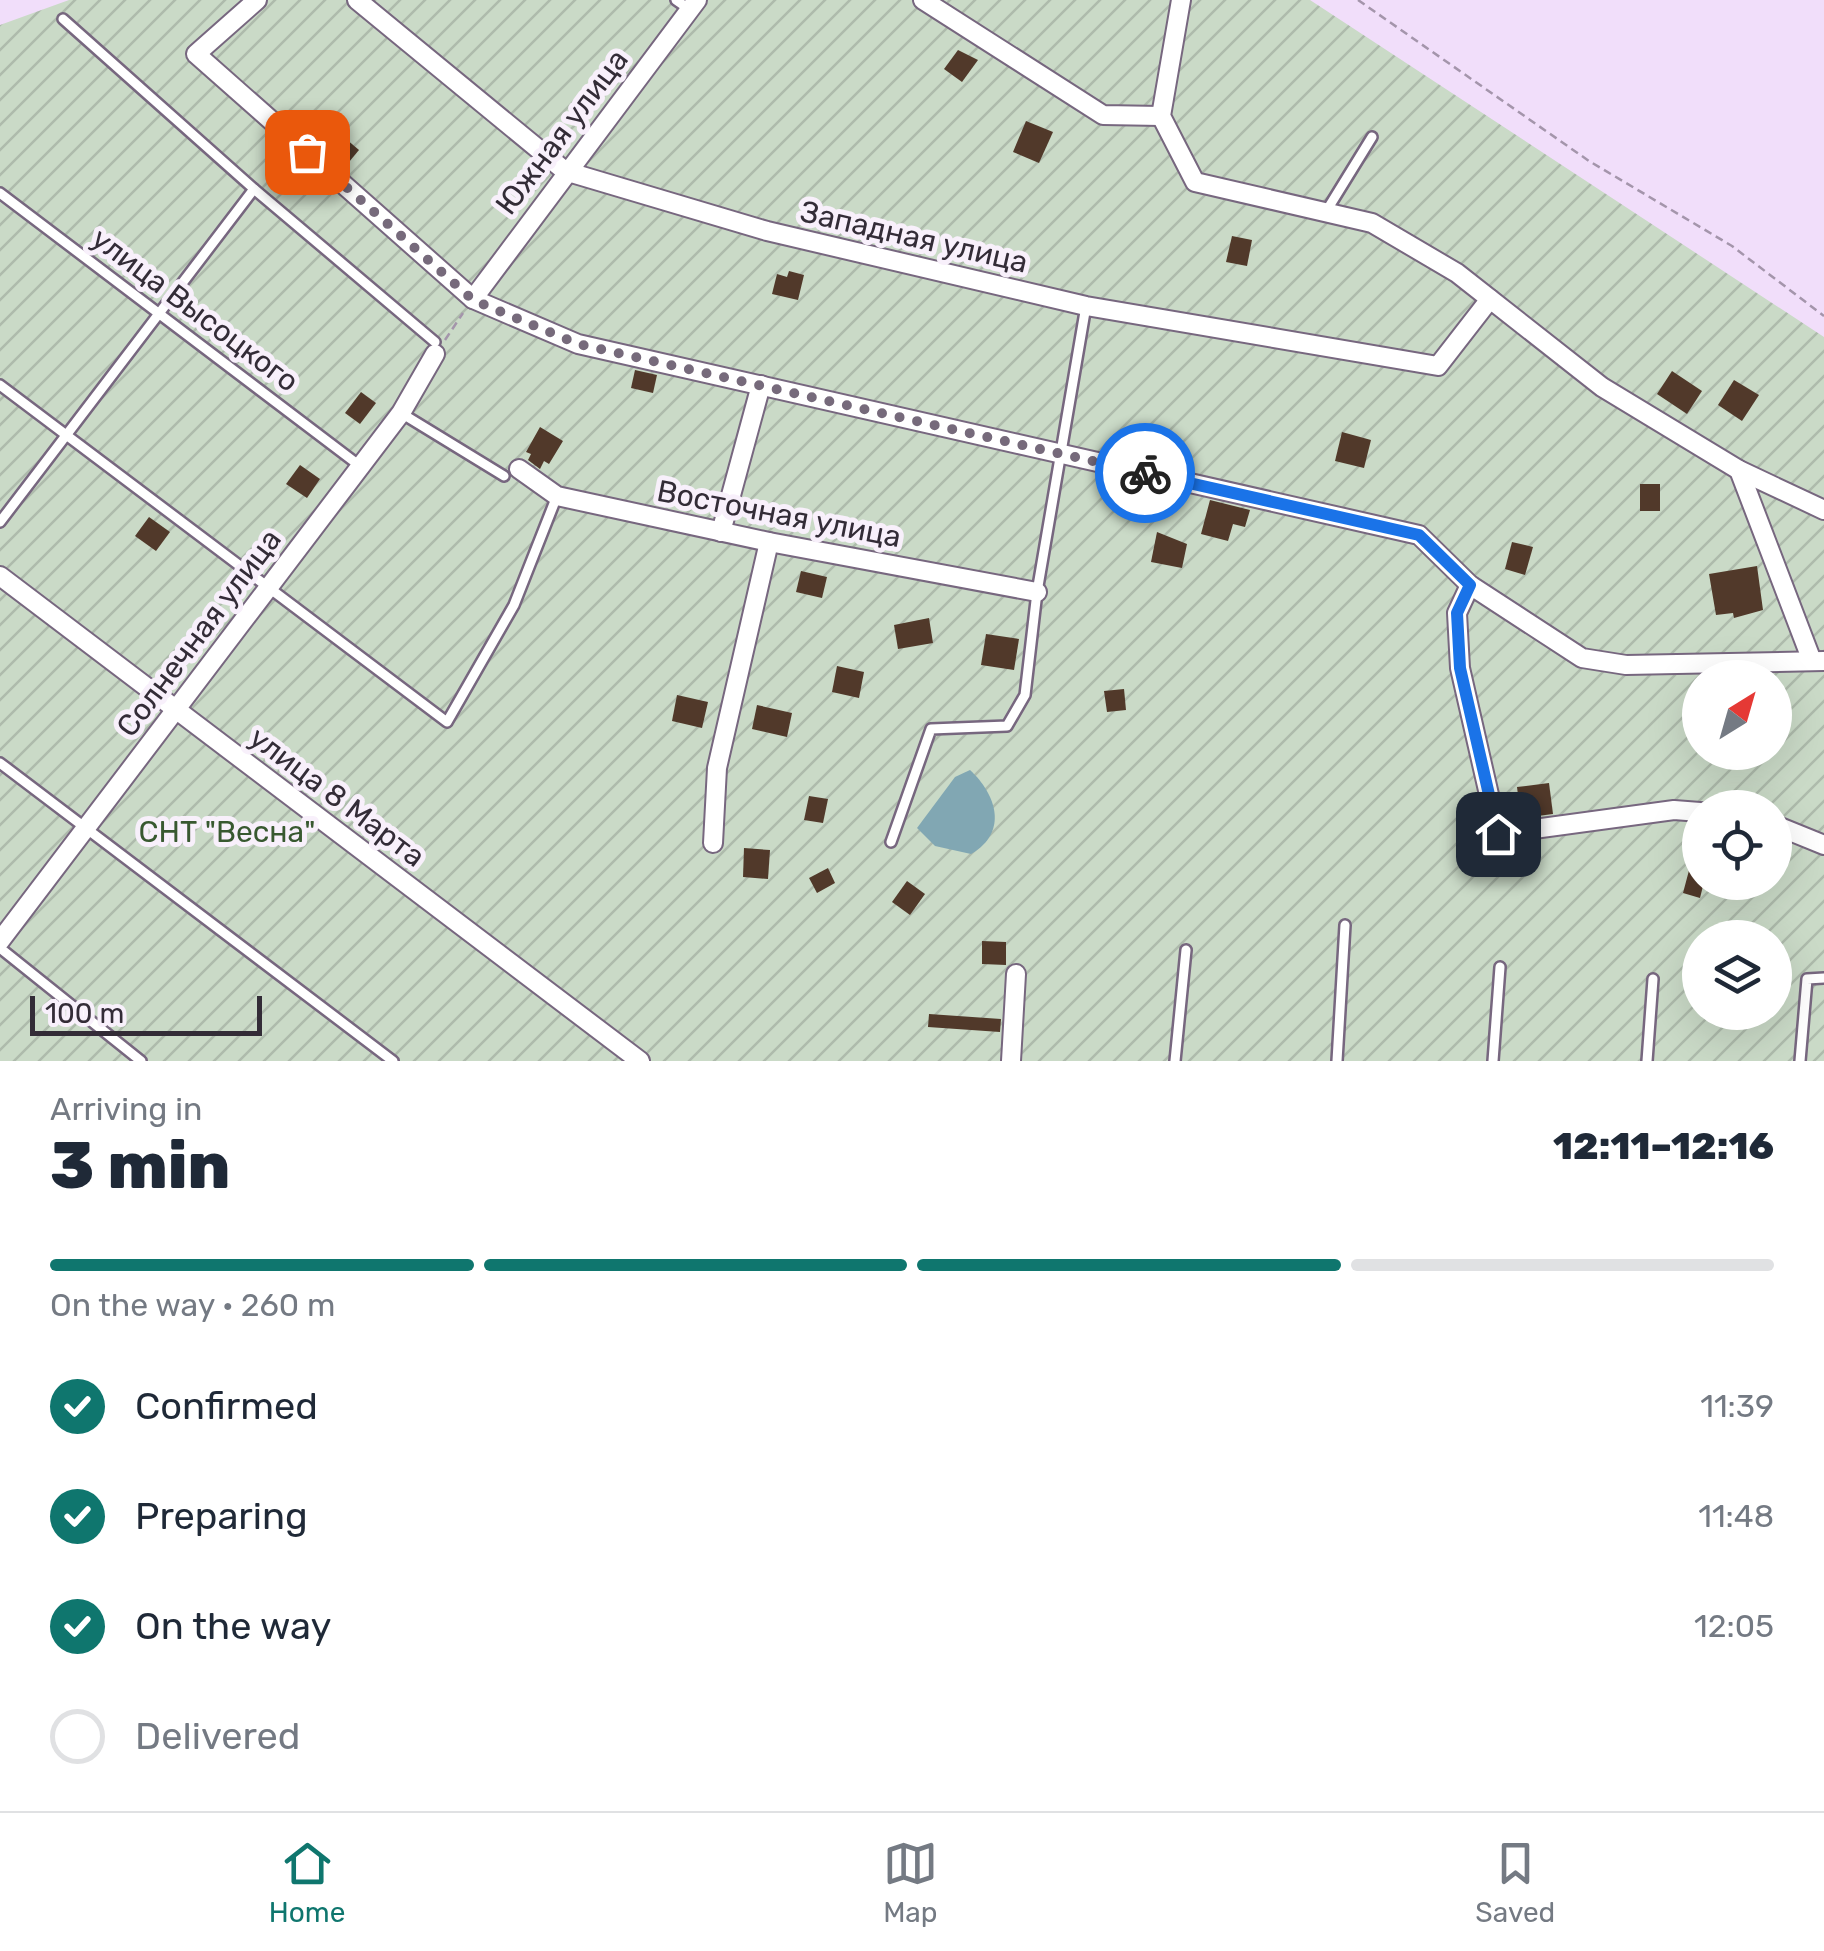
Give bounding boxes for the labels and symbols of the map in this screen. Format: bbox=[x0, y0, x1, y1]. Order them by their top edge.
street label: Южная улица bbox=[488, 42, 636, 222]
pin bbox=[265, 110, 350, 195]
street label: Западная улица bbox=[797, 193, 1031, 281]
street label: улица Высоцкого bbox=[84, 221, 306, 399]
courier bbox=[1095, 423, 1195, 523]
street label: Восточная улица bbox=[654, 473, 904, 555]
street label: Солнечная улица bbox=[109, 522, 289, 744]
north arrow bbox=[1682, 660, 1792, 770]
street label: улица 8 Марта bbox=[242, 719, 432, 875]
pin bbox=[1456, 792, 1541, 877]
park label: СНТ "Весна" bbox=[139, 814, 315, 850]
scale bar bbox=[30, 991, 262, 1036]

